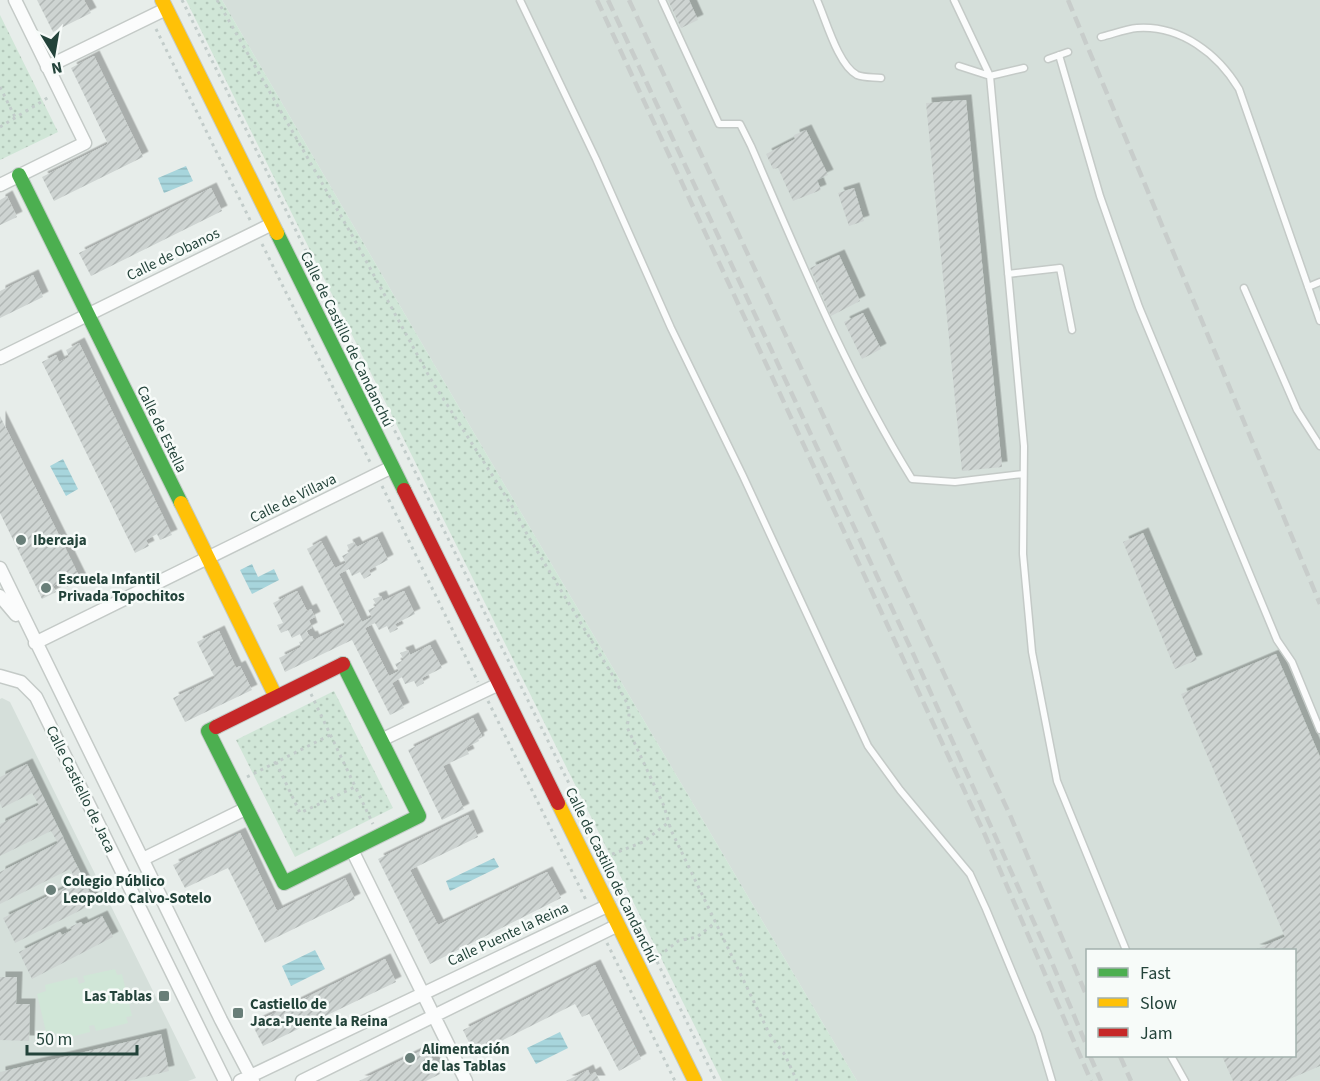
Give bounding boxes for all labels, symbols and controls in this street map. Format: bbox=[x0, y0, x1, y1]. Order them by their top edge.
north arrow bbox=[24, 24, 84, 84]
text: N bbox=[49, 56, 64, 80]
street label: Calle de Obanos bbox=[123, 223, 223, 286]
street label: Calle de Castillo de Candanchú bbox=[295, 248, 398, 431]
street label: Calle de Estella bbox=[131, 382, 192, 476]
street label: Calle de Villava bbox=[246, 468, 340, 528]
place label: Ibercaja bbox=[33, 530, 87, 551]
marker: Ibercaja bbox=[14, 533, 28, 547]
place label: Escuela Infantil Privada Topochitos bbox=[58, 569, 185, 607]
marker: Escuela Infantil Privada Topochitos bbox=[39, 581, 53, 595]
street label: Calle Castiello de Jaca bbox=[41, 722, 120, 856]
street label: Calle de Castillo de Candanchú bbox=[560, 784, 663, 967]
place label: Colegio Público Leopoldo Calvo-Sotelo bbox=[63, 871, 212, 909]
marker: Colegio Público Leopoldo Calvo-Sotelo bbox=[44, 883, 58, 897]
street label: Calle Puente la Reina bbox=[444, 897, 572, 972]
legend bbox=[1086, 949, 1296, 1057]
text: Fast bbox=[1140, 961, 1171, 986]
place label: Las Tablas bbox=[84, 986, 152, 1007]
marker: Las Tablas bbox=[157, 989, 171, 1003]
text: Slow bbox=[1140, 991, 1177, 1016]
place label: Castiello de Jaca-Puente la Reina bbox=[250, 994, 388, 1032]
marker: Castiello de Jaca-Puente la Reina bbox=[231, 1006, 245, 1020]
scale bar bbox=[27, 1018, 136, 1056]
text: Jam bbox=[1140, 1021, 1173, 1046]
text: 50 m bbox=[36, 1027, 72, 1052]
place label: Alimentación de las Tablas bbox=[421, 1039, 510, 1077]
marker: Alimentación de las Tablas bbox=[403, 1051, 417, 1065]

